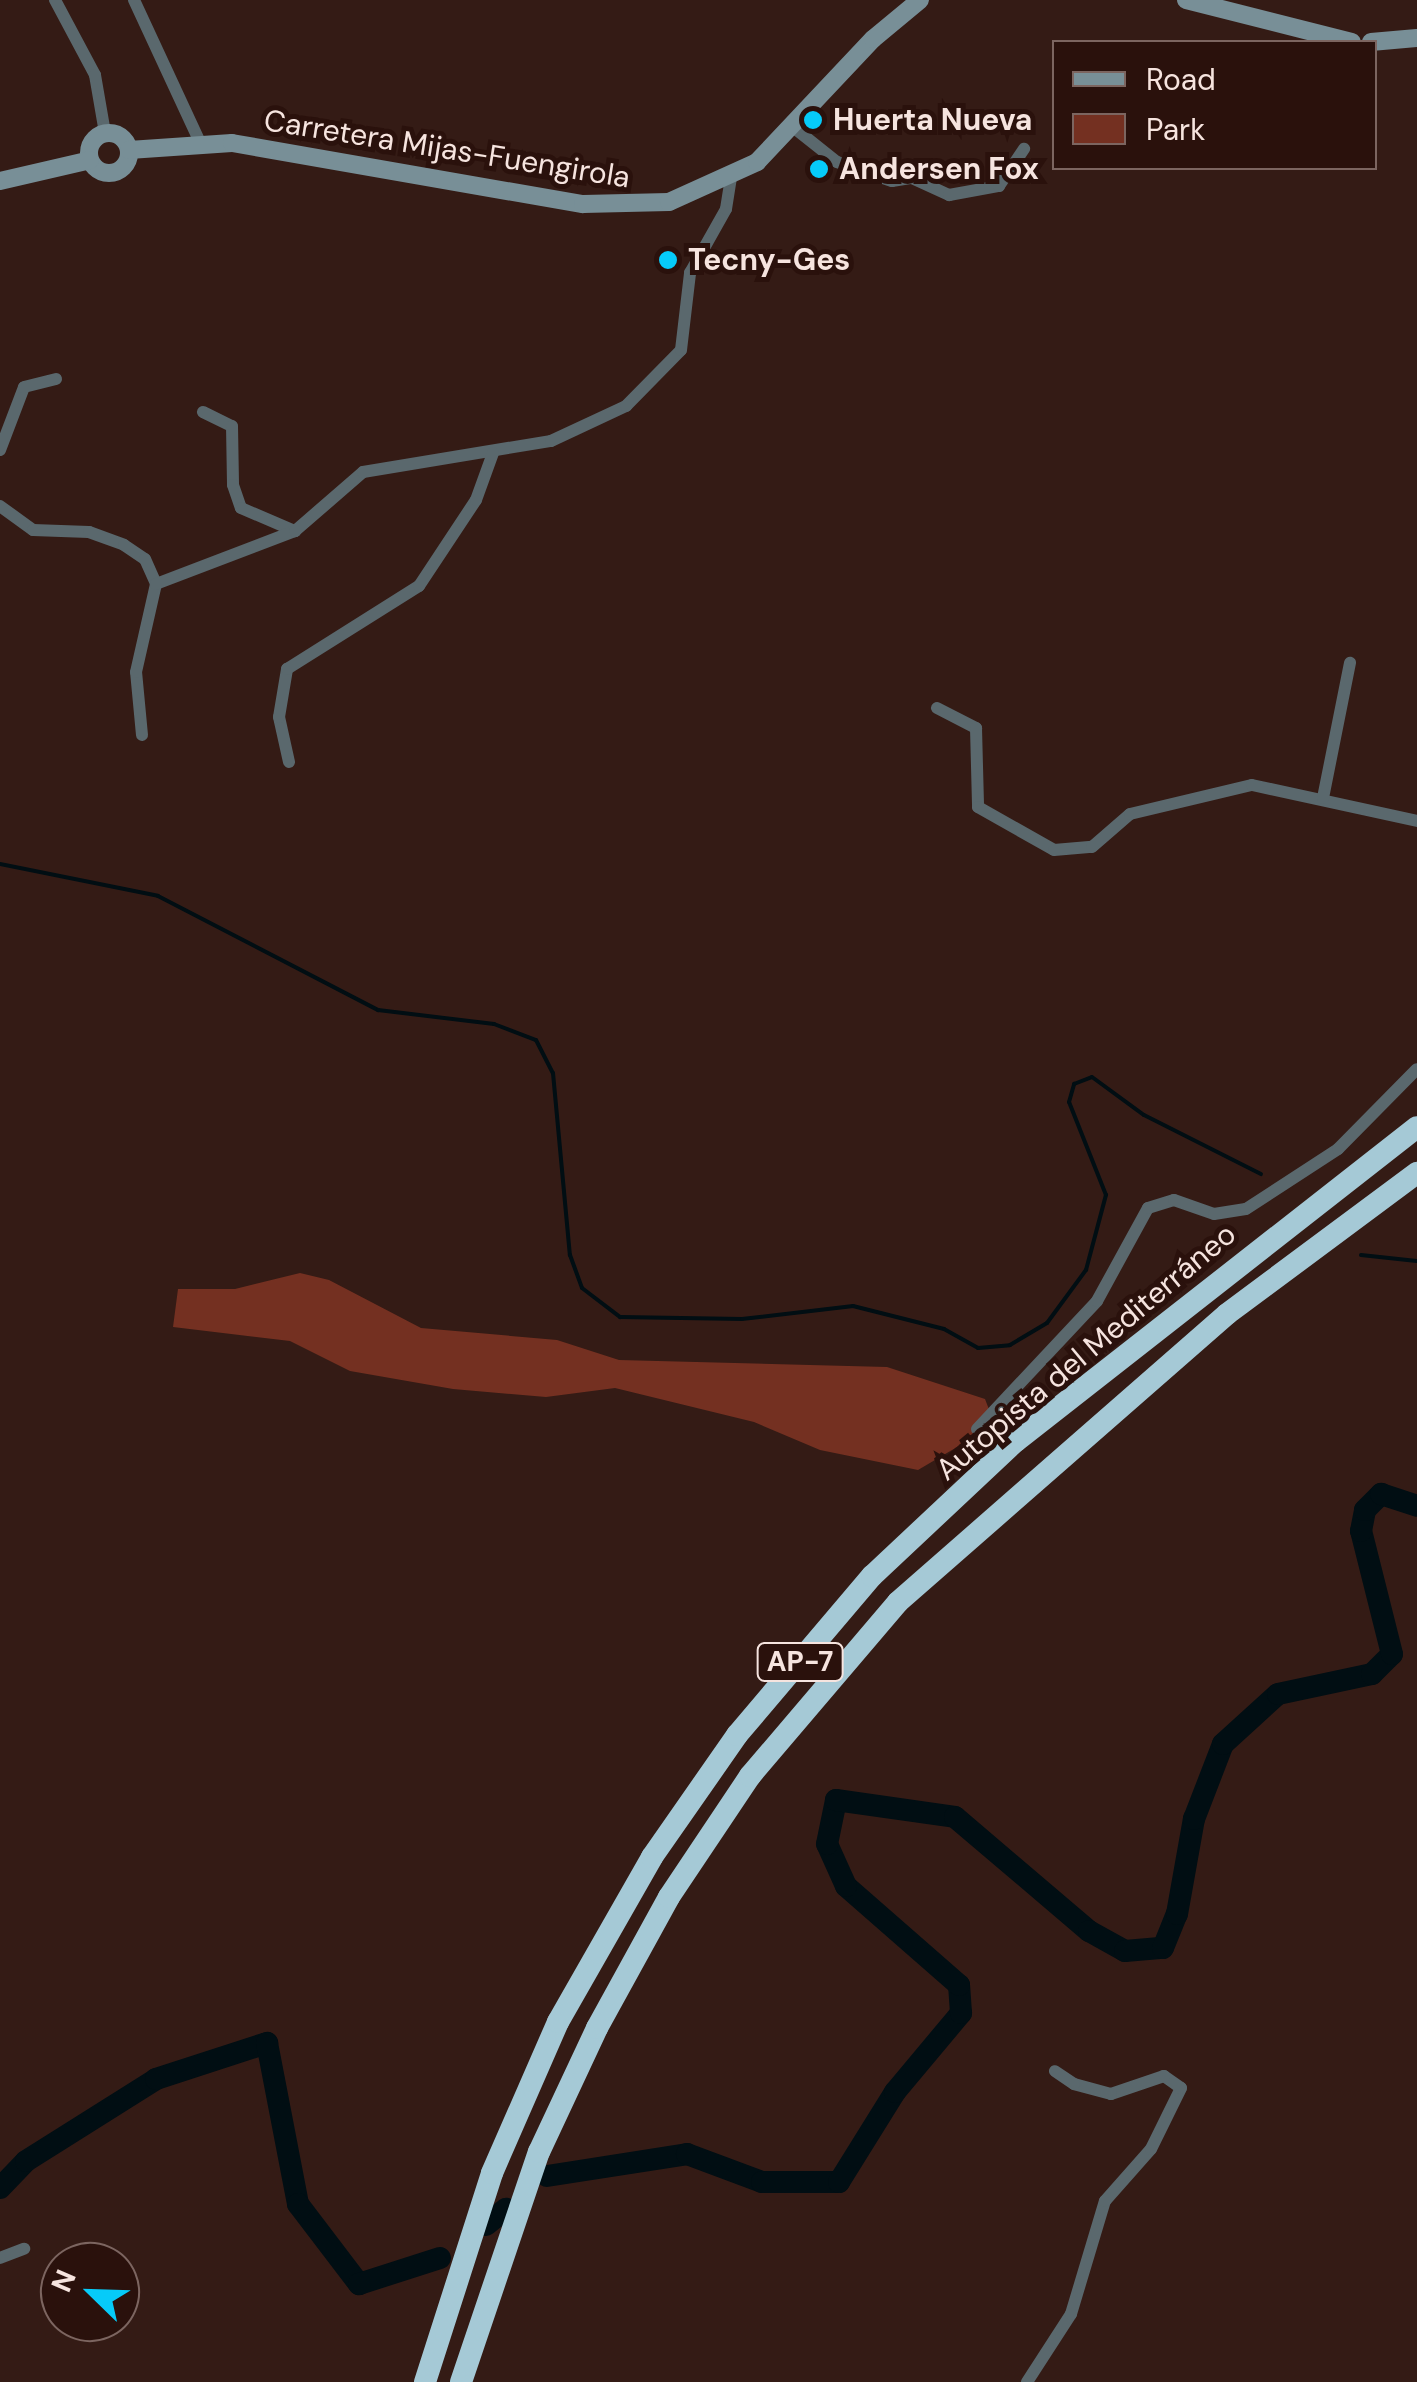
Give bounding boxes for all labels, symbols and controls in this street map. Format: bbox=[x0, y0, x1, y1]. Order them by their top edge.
legend bbox=[1052, 40, 1377, 170]
text: Road bbox=[1146, 60, 1216, 99]
street label: Carretera Mijas-Fuengirola bbox=[262, 102, 632, 196]
place label: Huerta Nueva bbox=[833, 102, 1032, 138]
marker: Huerta Nueva bbox=[802, 109, 824, 131]
text: Park bbox=[1146, 110, 1205, 149]
place label: Andersen Fox bbox=[839, 151, 1039, 187]
marker: Andersen Fox bbox=[808, 158, 830, 180]
place label: Tecny-Ges bbox=[688, 242, 850, 278]
marker: Tecny-Ges bbox=[657, 249, 679, 271]
street label: Autopista del Mediterráneo bbox=[929, 1216, 1243, 1488]
road number: AP-7 bbox=[755, 1639, 845, 1685]
north arrow bbox=[40, 2242, 140, 2342]
text: N bbox=[43, 2264, 85, 2297]

